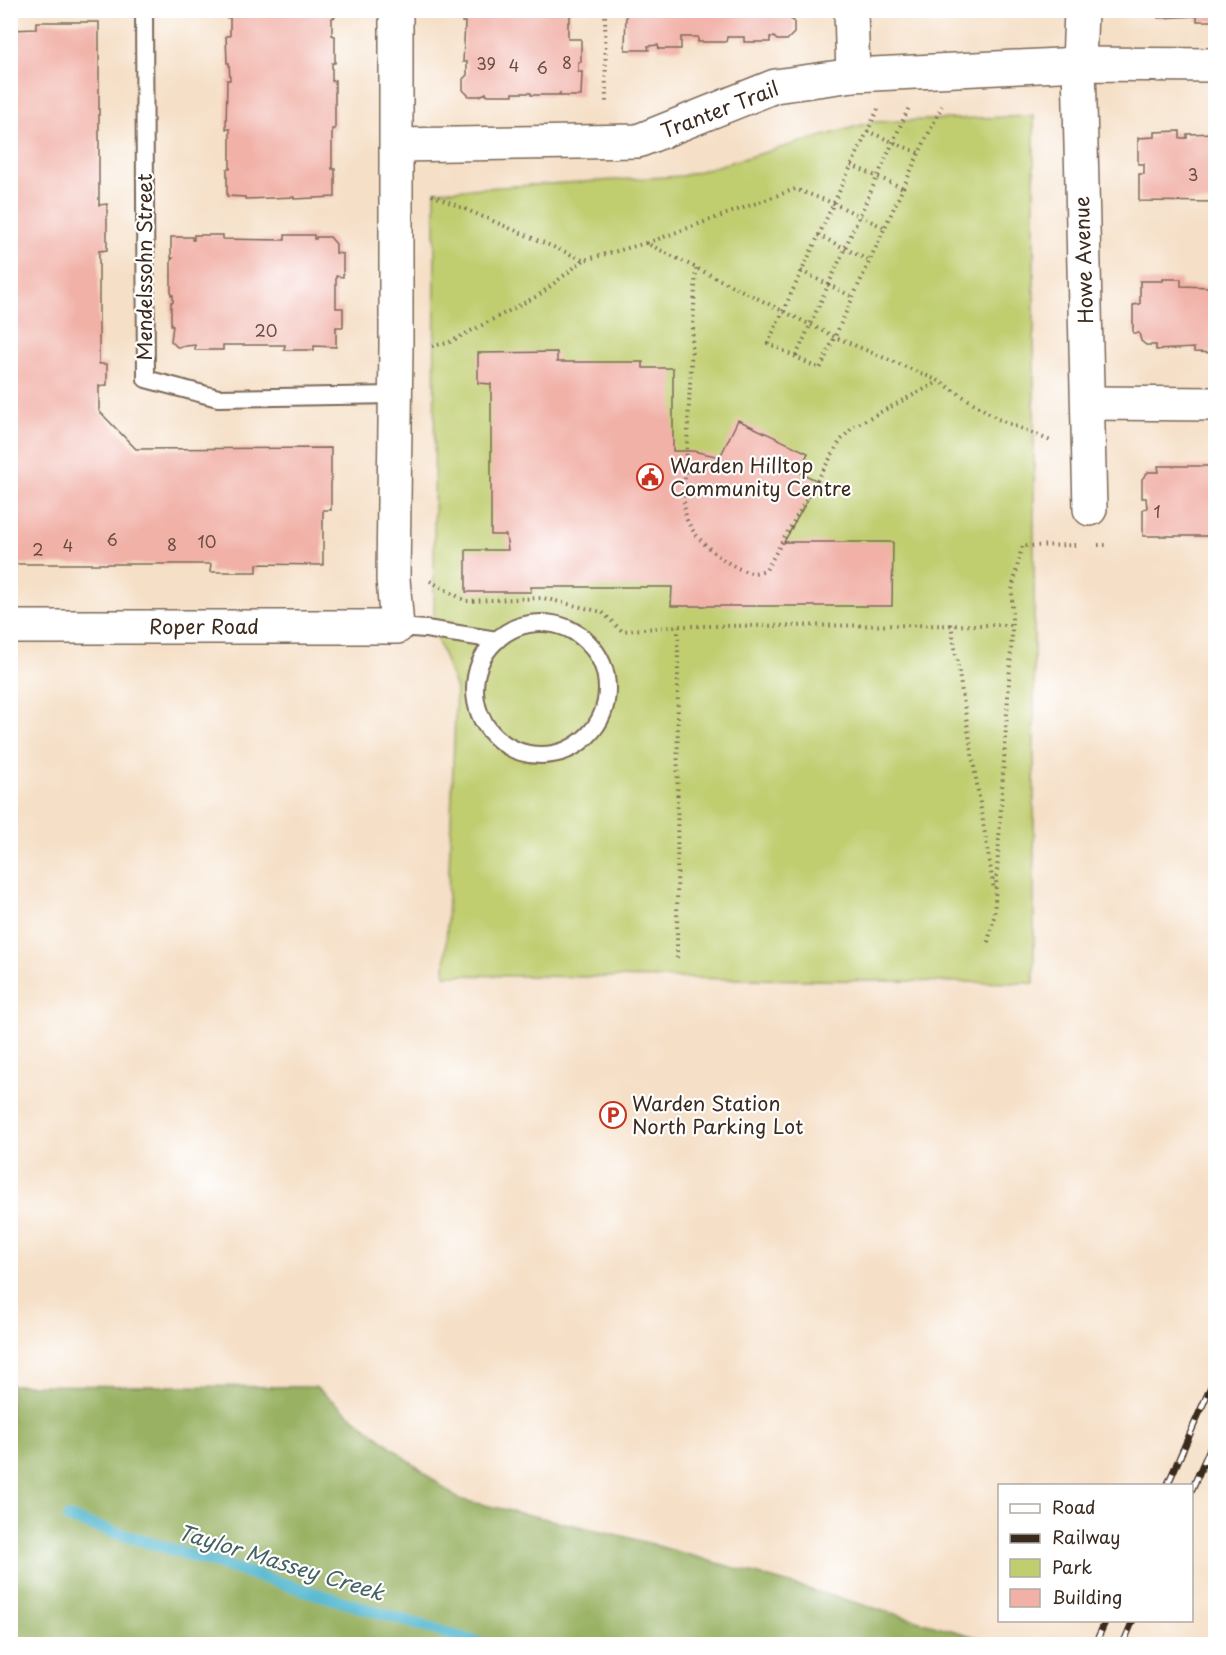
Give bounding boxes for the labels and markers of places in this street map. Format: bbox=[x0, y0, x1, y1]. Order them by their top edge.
place label: Warden Hilltop Community Centre bbox=[670, 450, 851, 503]
public building icon: Warden Hilltop Community Centre bbox=[635, 462, 665, 492]
place label: Warden Station North Parking Lot bbox=[632, 1088, 804, 1141]
parking icon: Warden Station North Parking Lot bbox=[598, 1100, 628, 1130]

